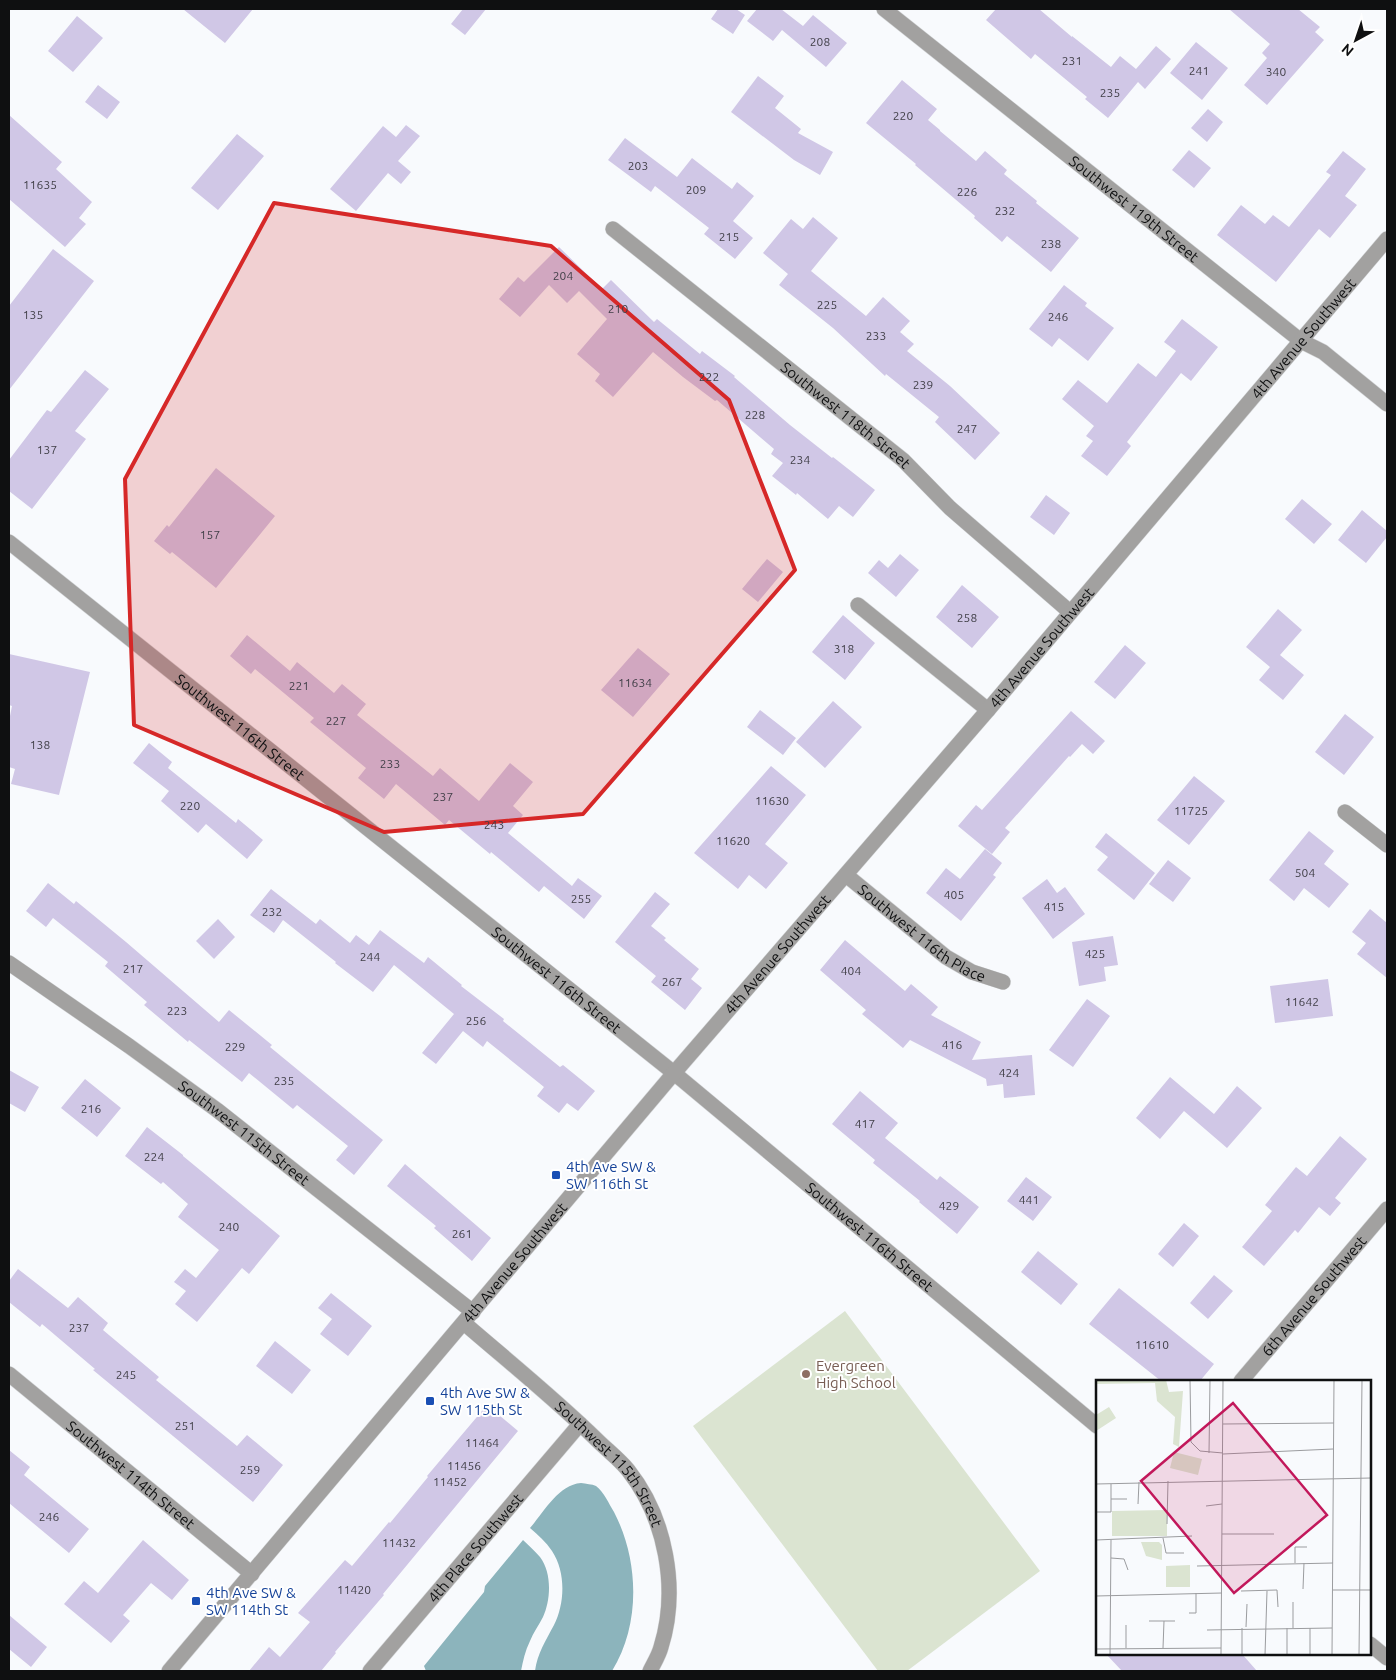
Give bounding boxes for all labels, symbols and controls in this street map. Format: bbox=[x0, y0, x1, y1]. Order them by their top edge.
north arrow bbox=[1331, 15, 1381, 65]
house number: 208 bbox=[810, 35, 830, 48]
text: N bbox=[1338, 40, 1357, 59]
house number: 231 bbox=[1062, 54, 1082, 67]
house number: 241 bbox=[1189, 64, 1209, 77]
house number: 340 bbox=[1266, 65, 1286, 78]
house number: 235 bbox=[1100, 86, 1120, 99]
house number: 220 bbox=[893, 109, 913, 122]
street label: Southwest 119th Street bbox=[1066, 152, 1203, 265]
house number: 203 bbox=[628, 159, 648, 172]
house number: 11635 bbox=[23, 178, 57, 191]
house number: 209 bbox=[686, 183, 706, 196]
house number: 226 bbox=[957, 185, 977, 198]
house number: 232 bbox=[995, 204, 1015, 217]
house number: 215 bbox=[719, 230, 739, 243]
house number: 238 bbox=[1041, 237, 1061, 250]
house number: 204 bbox=[553, 269, 573, 282]
street label: 4th Avenue Southwest bbox=[1247, 274, 1359, 402]
house number: 225 bbox=[817, 298, 837, 311]
house number: 210 bbox=[608, 302, 628, 315]
house number: 135 bbox=[23, 308, 43, 321]
house number: 246 bbox=[1048, 310, 1068, 323]
house number: 233 bbox=[866, 329, 886, 342]
street label: Southwest 118th Street bbox=[778, 358, 914, 471]
house number: 222 bbox=[699, 370, 719, 383]
house number: 239 bbox=[913, 378, 933, 391]
house number: 228 bbox=[745, 408, 765, 421]
house number: 247 bbox=[957, 422, 977, 435]
house number: 137 bbox=[37, 443, 57, 456]
house number: 234 bbox=[790, 453, 810, 466]
house number: 157 bbox=[200, 528, 220, 541]
street label: 4th Avenue Southwest bbox=[985, 583, 1097, 711]
house number: 258 bbox=[957, 611, 977, 624]
house number: 318 bbox=[834, 642, 854, 655]
street label: Southwest 116th Street bbox=[172, 670, 308, 784]
house number: 11634 bbox=[618, 676, 652, 689]
house number: 221 bbox=[289, 679, 309, 692]
house number: 227 bbox=[326, 714, 346, 727]
house number: 138 bbox=[30, 738, 50, 751]
house number: 233 bbox=[380, 757, 400, 770]
house number: 237 bbox=[433, 790, 453, 803]
house number: 11630 bbox=[755, 794, 789, 807]
house number: 220 bbox=[180, 799, 200, 812]
house number: 11725 bbox=[1174, 804, 1208, 817]
house number: 243 bbox=[484, 818, 504, 831]
house number: 11620 bbox=[716, 834, 750, 847]
house number: 504 bbox=[1295, 866, 1315, 879]
street label: Southwest 116th Place bbox=[855, 880, 988, 984]
house number: 405 bbox=[944, 888, 964, 901]
street label: 4th Avenue Southwest bbox=[721, 891, 833, 1017]
house number: 255 bbox=[571, 892, 591, 905]
house number: 415 bbox=[1044, 900, 1064, 913]
house number: 232 bbox=[262, 905, 282, 918]
street label: Southwest 116th Street bbox=[489, 923, 625, 1036]
house number: 425 bbox=[1085, 947, 1105, 960]
house number: 244 bbox=[360, 950, 380, 963]
house number: 217 bbox=[123, 962, 143, 975]
house number: 404 bbox=[841, 964, 861, 977]
house number: 267 bbox=[662, 975, 682, 988]
house number: 11642 bbox=[1285, 995, 1319, 1008]
house number: 223 bbox=[167, 1004, 187, 1017]
house number: 256 bbox=[466, 1014, 486, 1027]
house number: 416 bbox=[942, 1038, 962, 1051]
house number: 229 bbox=[225, 1040, 245, 1053]
house number: 424 bbox=[999, 1066, 1019, 1079]
house number: 235 bbox=[274, 1074, 294, 1087]
street label: Southwest 115th Street bbox=[176, 1077, 313, 1188]
house number: 216 bbox=[81, 1102, 101, 1115]
house number: 417 bbox=[855, 1117, 875, 1130]
house number: 224 bbox=[144, 1150, 164, 1163]
place label: 4th Ave SW & SW 116th St bbox=[566, 1158, 656, 1192]
marker: 4th Ave SW & SW 116th St bbox=[550, 1169, 562, 1181]
street label: Southwest 116th Street bbox=[803, 1178, 937, 1294]
house number: 441 bbox=[1019, 1193, 1039, 1206]
street label: 4th Avenue Southwest bbox=[459, 1198, 570, 1326]
house number: 429 bbox=[939, 1199, 959, 1212]
house number: 240 bbox=[219, 1220, 239, 1233]
house number: 261 bbox=[452, 1227, 472, 1240]
street label: 6th Avenue Southwest bbox=[1258, 1232, 1369, 1359]
house number: 237 bbox=[69, 1321, 89, 1334]
house number: 11610 bbox=[1135, 1338, 1169, 1351]
place label: Evergreen High School bbox=[816, 1357, 896, 1391]
house number: 245 bbox=[116, 1368, 136, 1381]
marker: Evergreen High School bbox=[800, 1368, 812, 1380]
inset map bbox=[1096, 1380, 1371, 1655]
place label: 4th Ave SW & SW 115th St bbox=[440, 1384, 530, 1418]
marker: 4th Ave SW & SW 115th St bbox=[424, 1395, 436, 1407]
street label: Southwest 115th Street bbox=[552, 1397, 666, 1529]
street label: Southwest 114th Street bbox=[64, 1417, 199, 1532]
house number: 251 bbox=[175, 1419, 195, 1432]
house number: 11464 bbox=[465, 1436, 499, 1449]
house number: 11456 bbox=[447, 1459, 481, 1472]
house number: 259 bbox=[240, 1463, 260, 1476]
house number: 11452 bbox=[433, 1475, 467, 1488]
street label: 4th Place Southwest bbox=[424, 1490, 526, 1606]
house number: 246 bbox=[39, 1510, 59, 1523]
house number: 11432 bbox=[382, 1536, 416, 1549]
house number: 11420 bbox=[337, 1583, 371, 1596]
place label: 4th Ave SW & SW 114th St bbox=[206, 1584, 296, 1618]
marker: 4th Ave SW & SW 114th St bbox=[190, 1595, 202, 1607]

